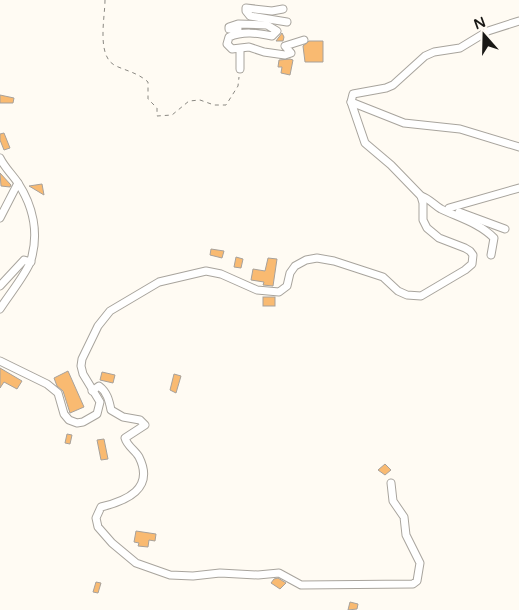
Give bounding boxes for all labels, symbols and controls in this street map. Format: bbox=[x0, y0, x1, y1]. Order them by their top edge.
north arrow bbox=[459, 10, 509, 60]
text: N bbox=[472, 13, 488, 33]

